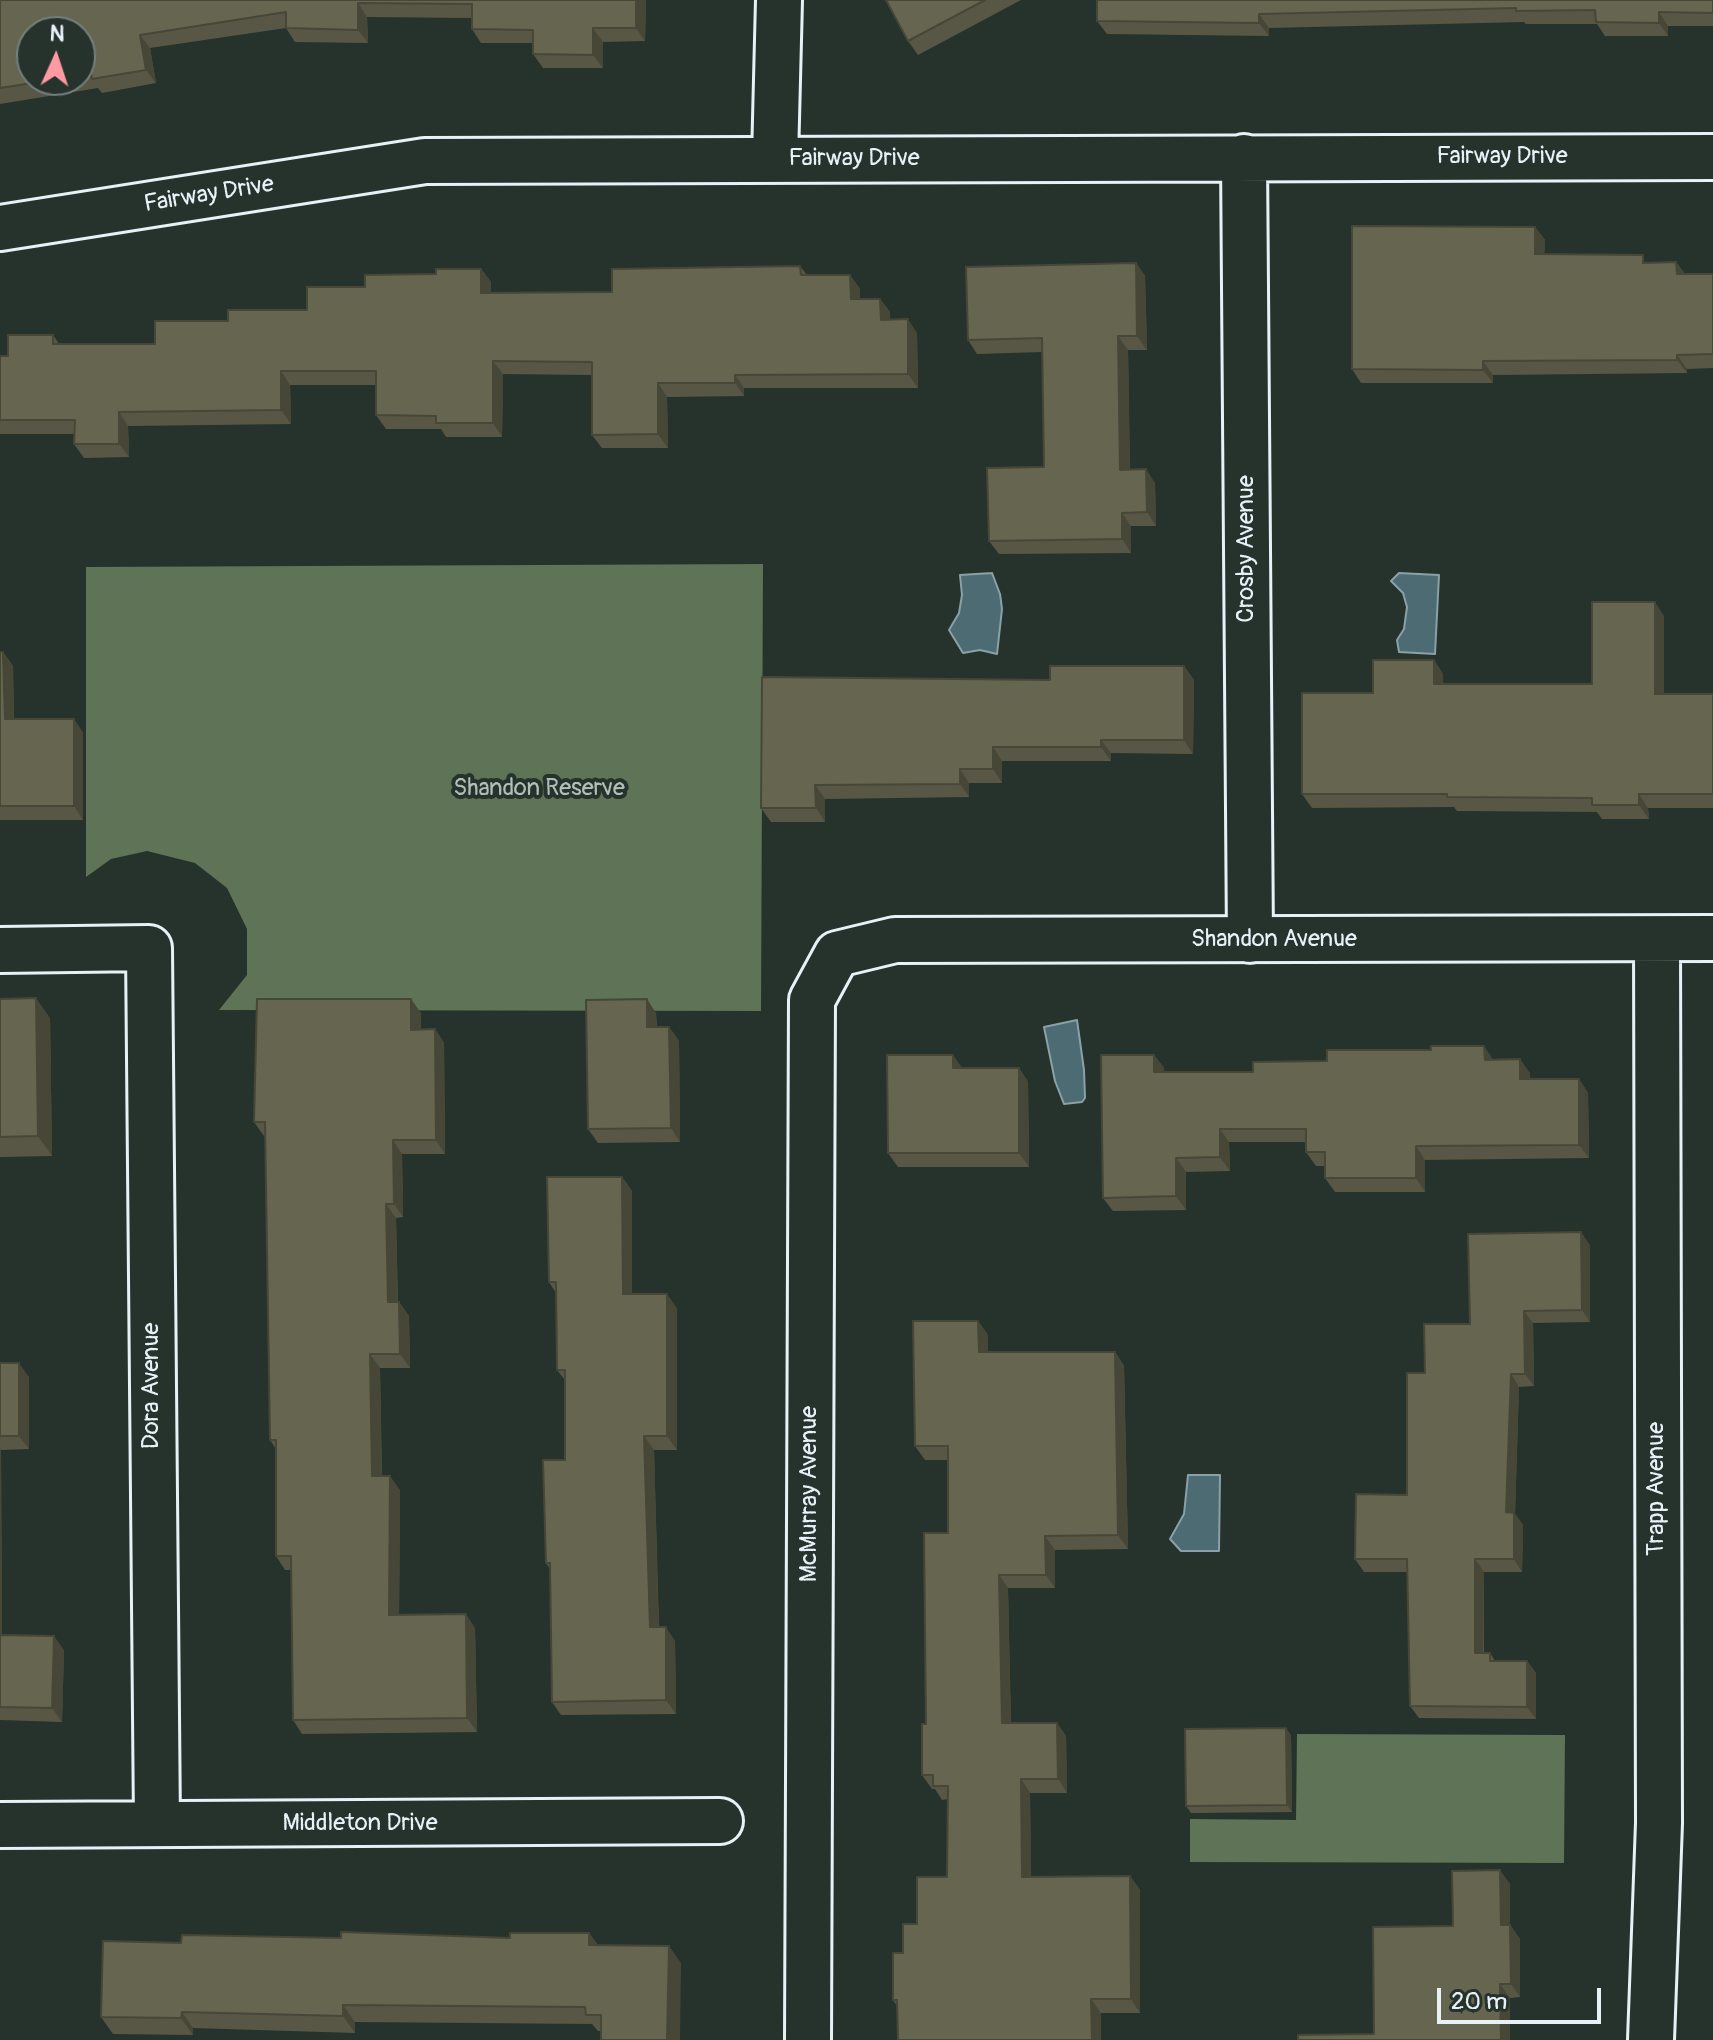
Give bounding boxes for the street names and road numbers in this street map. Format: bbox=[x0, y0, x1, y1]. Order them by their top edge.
street label: Fairway Drive bbox=[1436, 143, 1568, 171]
street label: Fairway Drive bbox=[788, 145, 920, 173]
street label: Fairway Drive bbox=[142, 171, 276, 219]
street label: Crosby Avenue bbox=[1233, 475, 1261, 623]
street label: Shandon Avenue bbox=[1191, 926, 1357, 954]
street label: Dora Avenue bbox=[138, 1323, 166, 1449]
street label: McMurray Avenue bbox=[796, 1406, 824, 1582]
street label: Trapp Avenue bbox=[1643, 1422, 1671, 1556]
street label: Middleton Drive bbox=[283, 1810, 437, 1838]

